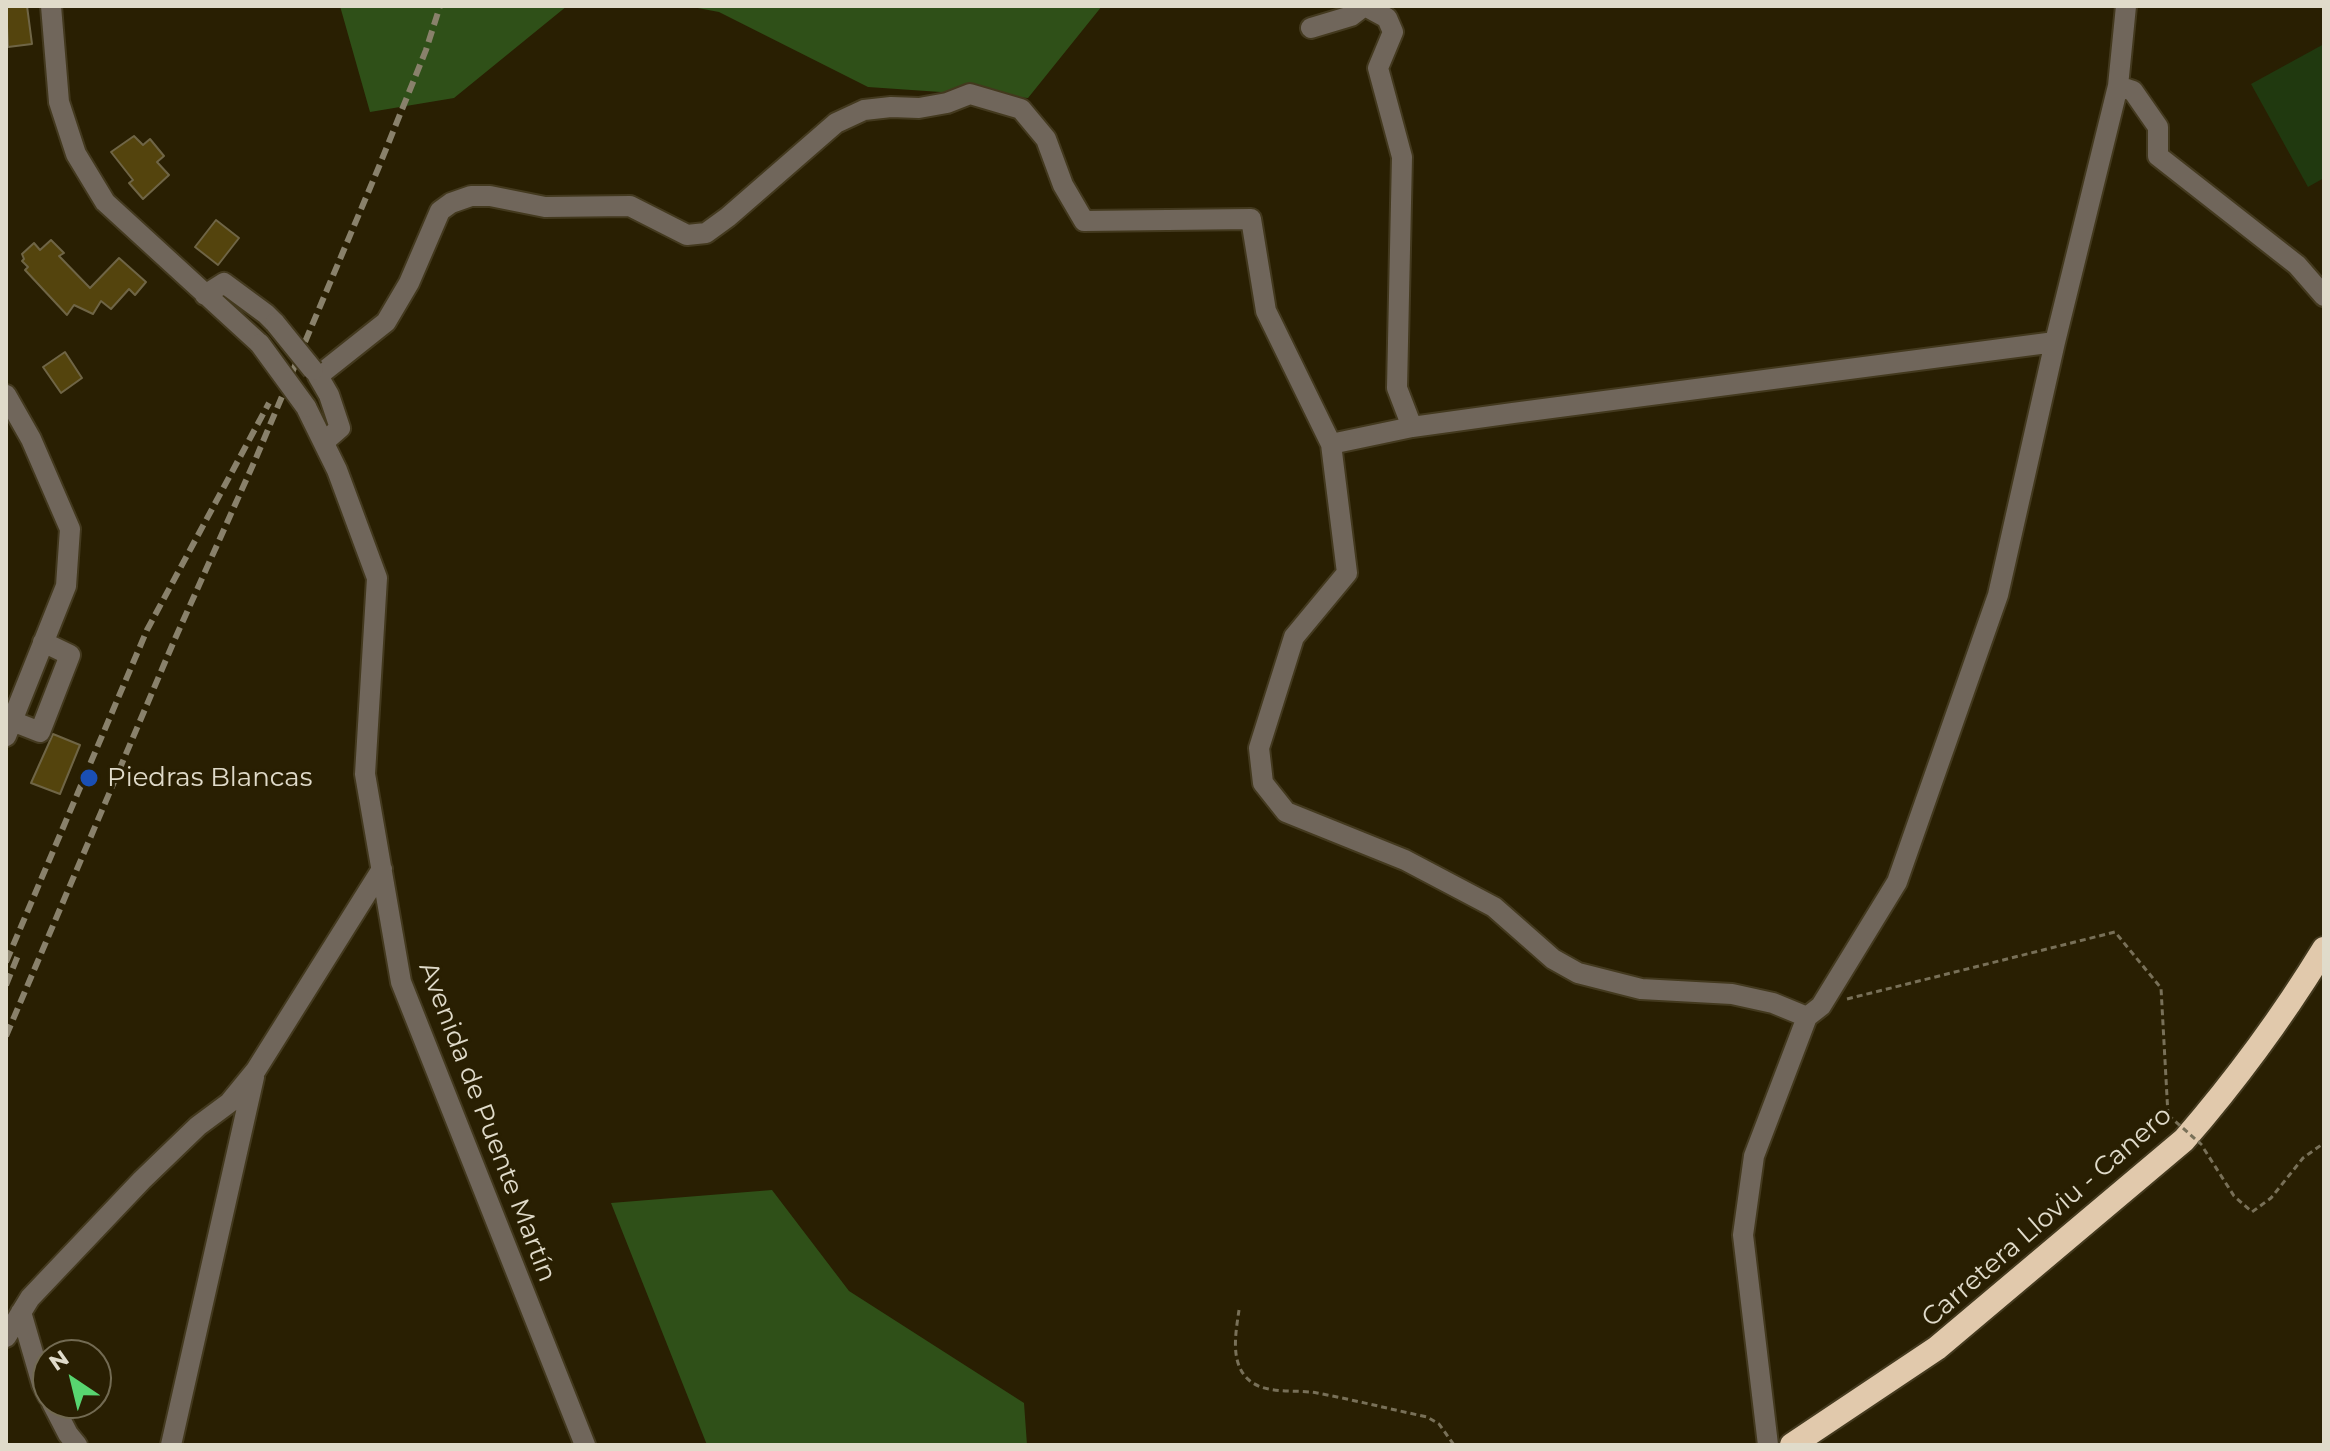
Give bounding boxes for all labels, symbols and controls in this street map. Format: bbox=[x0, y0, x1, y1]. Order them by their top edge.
place label: Piedras Blancas bbox=[107, 762, 312, 794]
marker: Piedras Blancas bbox=[78, 767, 100, 789]
street label: Avenida de Puente Martín bbox=[412, 958, 562, 1286]
street label: Carretera Lloviu - Canero bbox=[1916, 1100, 2178, 1334]
north arrow bbox=[32, 1339, 112, 1419]
text: N bbox=[44, 1344, 74, 1377]

